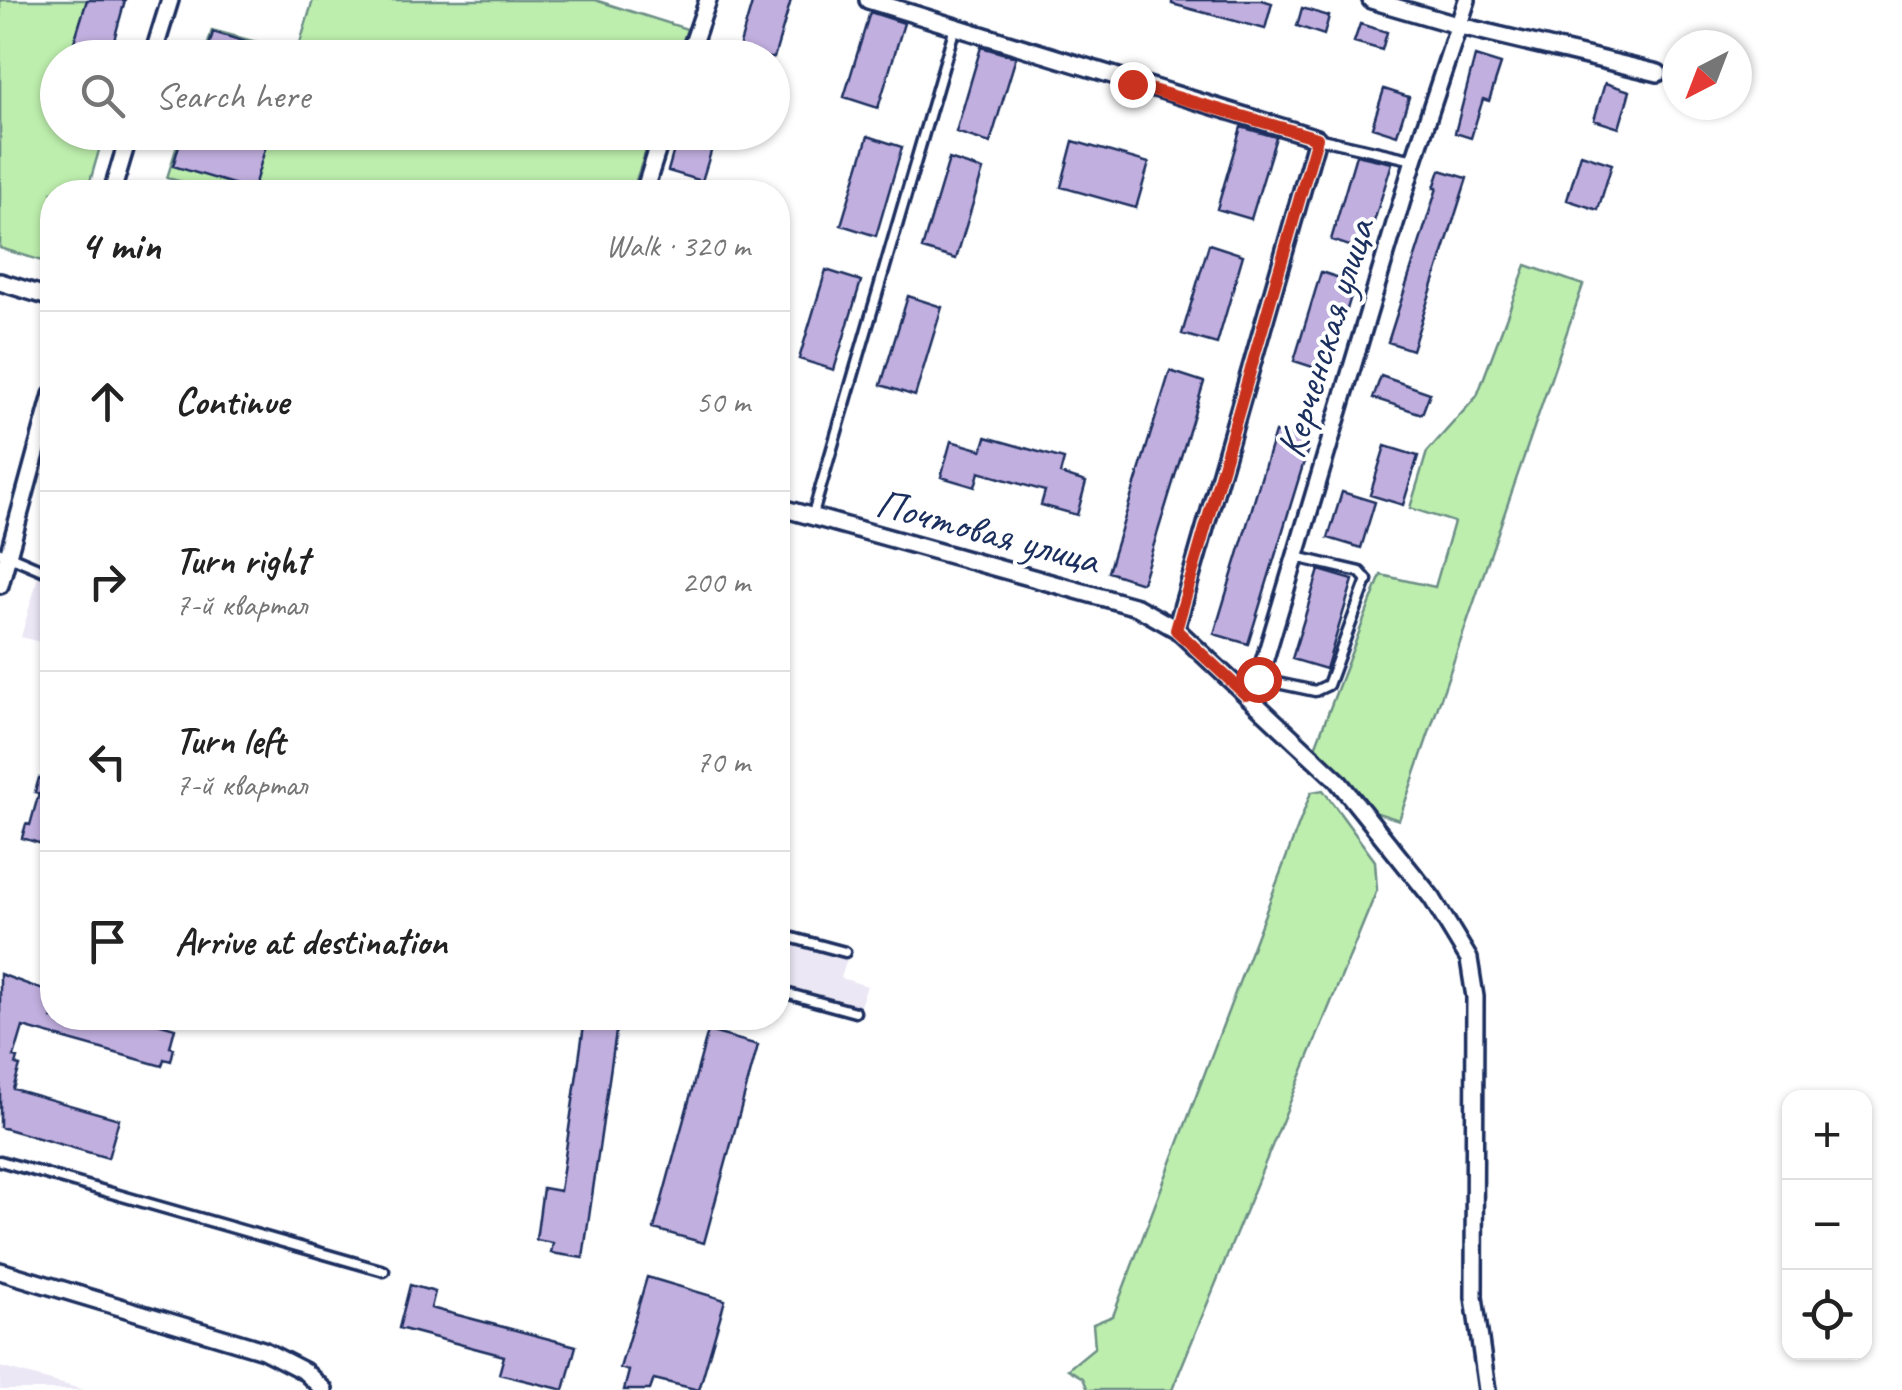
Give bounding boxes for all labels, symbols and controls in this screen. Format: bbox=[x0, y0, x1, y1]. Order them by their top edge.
north arrow bbox=[1662, 30, 1752, 120]
search box bbox=[40, 40, 790, 150]
route end bbox=[1110, 62, 1156, 108]
icon: search bbox=[75, 68, 130, 123]
text: Search here bbox=[155, 72, 310, 119]
street label: Керченская улица bbox=[1264, 210, 1388, 464]
text: 4 min bbox=[80, 219, 160, 272]
text: Walk · 320 m bbox=[606, 225, 750, 266]
icon: ahead bbox=[80, 374, 135, 429]
text: Continue bbox=[175, 378, 289, 425]
text: 50 m bbox=[696, 381, 750, 422]
street label: Почтовая улица bbox=[870, 476, 1107, 587]
text: Turn right bbox=[175, 537, 309, 584]
icon: right bbox=[80, 554, 135, 609]
text: 200 m bbox=[681, 561, 750, 602]
text: 7-й квартал bbox=[175, 584, 307, 625]
route start bbox=[1236, 657, 1282, 703]
text: Turn left bbox=[175, 717, 285, 764]
icon: left bbox=[80, 734, 135, 789]
text: 70 m bbox=[696, 741, 750, 782]
text: 7-й квартал bbox=[175, 764, 307, 805]
icon: arrive bbox=[80, 914, 135, 969]
text: Arrive at destination bbox=[175, 918, 447, 965]
map controls bbox=[1782, 1090, 1872, 1360]
button: + bbox=[1782, 1090, 1872, 1180]
button: − bbox=[1782, 1180, 1872, 1270]
button: locate bbox=[1782, 1270, 1872, 1360]

